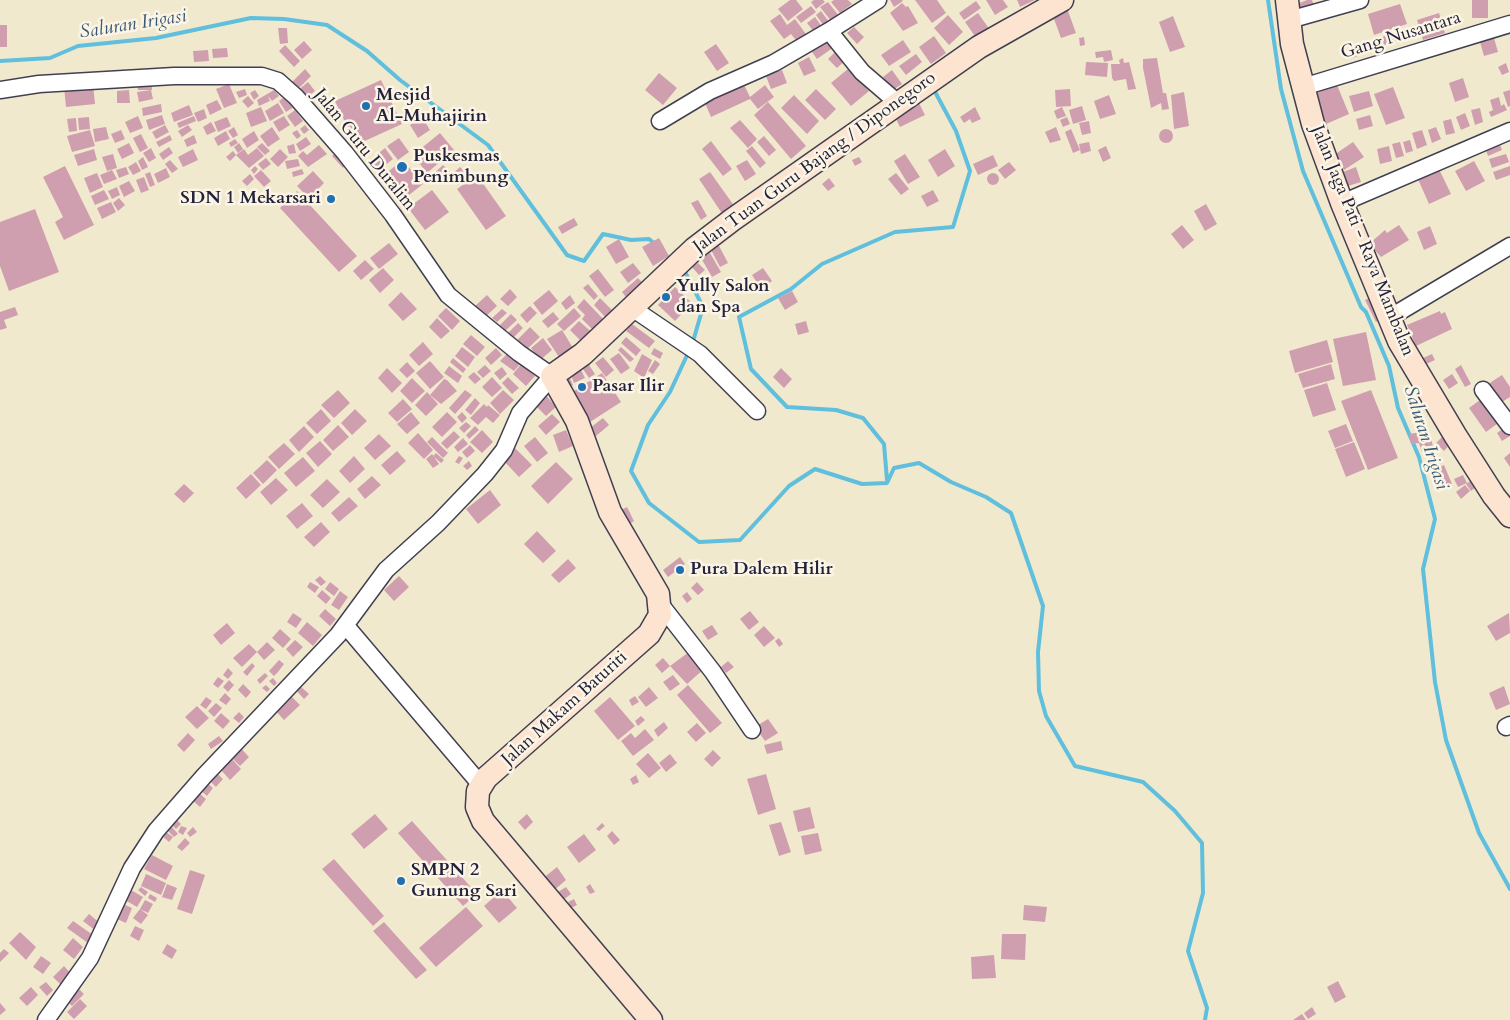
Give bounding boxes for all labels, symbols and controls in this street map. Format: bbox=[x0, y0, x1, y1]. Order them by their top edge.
water label: Saluran Irigasi bbox=[78, 5, 188, 45]
street label: Gang Nusantara bbox=[1338, 8, 1464, 64]
street label: Jalan Tuan Guru Bajang / Diponegoro bbox=[689, 68, 941, 258]
street label: Jalan Guru Duralim bbox=[308, 85, 420, 215]
place label: Mesjid Al-Muhajirin bbox=[376, 85, 487, 128]
marker: Mesjid Al-Muhajirin bbox=[360, 100, 372, 112]
street label: Jalan Jaga Pati - Raya Mambalan bbox=[1306, 122, 1418, 360]
place label: Puskesmas Penimbung bbox=[413, 146, 508, 188]
marker: Puskesmas Penimbung bbox=[395, 160, 409, 174]
place label: SDN 1 Mekarsari bbox=[180, 188, 321, 210]
marker: SDN 1 Mekarsari bbox=[325, 193, 337, 205]
place label: Yully Salon dan Spa bbox=[676, 276, 769, 318]
marker: Yully Salon dan Spa bbox=[660, 291, 672, 303]
place label: Pasar Ilir bbox=[592, 376, 664, 398]
marker: Pasar Ilir bbox=[576, 381, 588, 393]
water label: Saluran Irigasi bbox=[1397, 383, 1453, 493]
place label: Pura Dalem Hilir bbox=[690, 559, 833, 581]
marker: Pura Dalem Hilir bbox=[674, 564, 686, 576]
street label: Jalan Makam Baturiti bbox=[498, 647, 632, 771]
place label: SMPN 2 Gunung Sari bbox=[411, 860, 517, 902]
marker: SMPN 2 Gunung Sari bbox=[395, 875, 407, 887]

